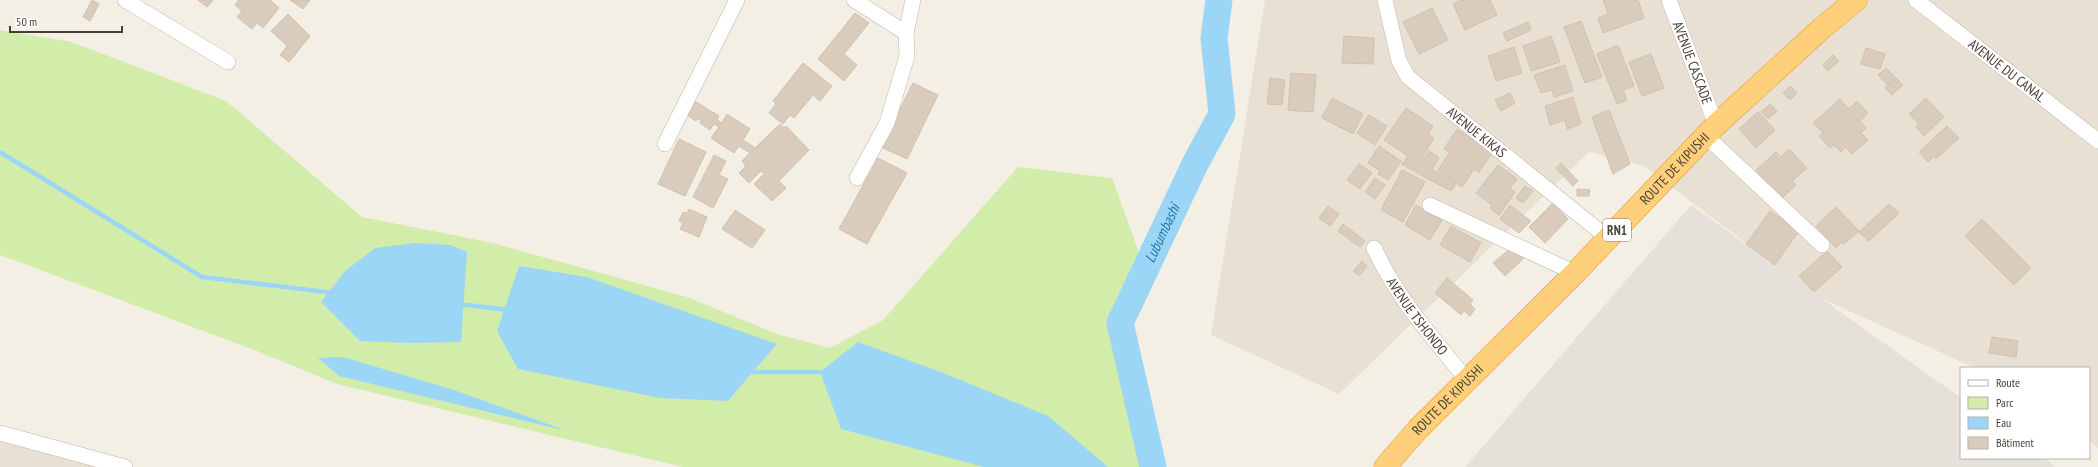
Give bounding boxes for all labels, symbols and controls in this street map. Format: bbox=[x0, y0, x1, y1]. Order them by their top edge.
scale bar bbox=[10, 8, 122, 34]
text: 50 m bbox=[16, 14, 37, 29]
street label: AVENUE CASCADE bbox=[1669, 19, 1716, 107]
street label: AVENUE DU CANAL bbox=[1965, 35, 2049, 106]
street label: AVENUE KIKAS bbox=[1443, 103, 1510, 162]
street label: ROUTE DE KIPUSHI bbox=[1636, 128, 1713, 209]
water label: Lubumbashi bbox=[1140, 199, 1185, 265]
road number: RN1 bbox=[1603, 219, 1631, 241]
street label: AVENUE TSHONDO bbox=[1383, 274, 1452, 359]
street label: ROUTE DE KIPUSHI bbox=[1408, 360, 1487, 439]
legend bbox=[1960, 367, 2090, 459]
text: Route bbox=[1996, 375, 2020, 390]
text: Parc bbox=[1996, 395, 2014, 410]
text: Eau bbox=[1996, 415, 2011, 430]
text: Bâtiment bbox=[1996, 435, 2034, 450]

